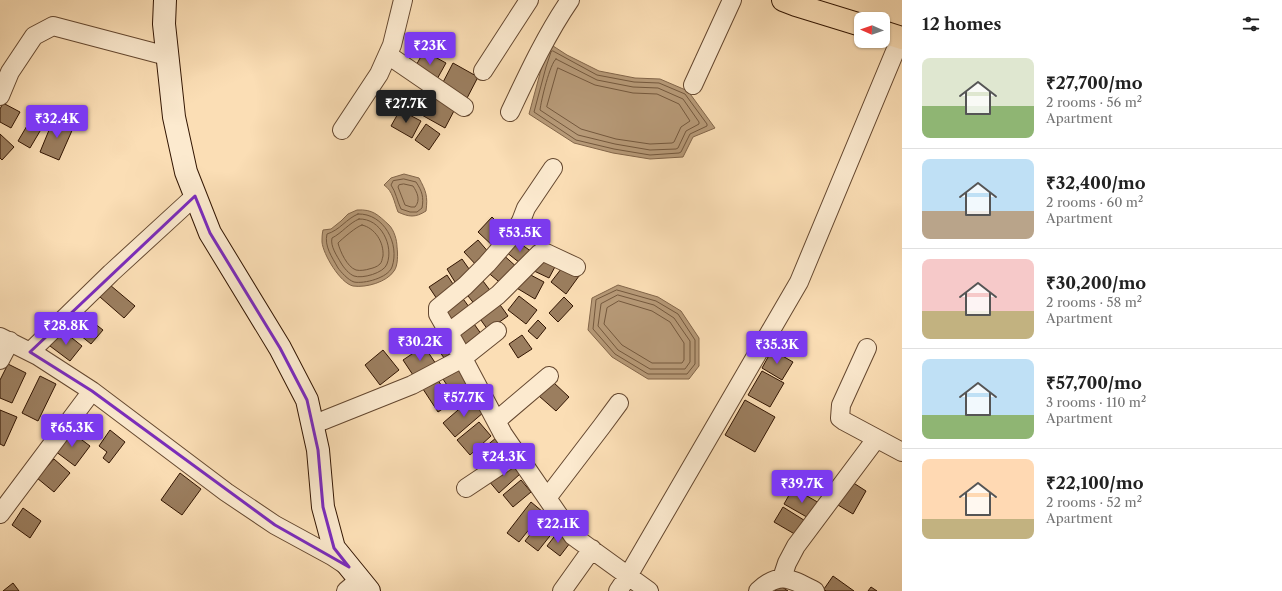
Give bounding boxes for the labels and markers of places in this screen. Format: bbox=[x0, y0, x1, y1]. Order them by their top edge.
pin: ₹23K bbox=[406, 32, 454, 66]
pin: ₹27.7K bbox=[373, 90, 439, 124]
pin: ₹32.4K bbox=[24, 105, 90, 139]
pin: ₹53.5K bbox=[487, 219, 553, 253]
pin: ₹28.8K bbox=[33, 312, 99, 346]
pin: ₹30.2K bbox=[387, 328, 453, 362]
pin: ₹35.3K bbox=[744, 331, 810, 365]
pin: ₹57.7K bbox=[431, 384, 497, 418]
pin: ₹65.3K bbox=[39, 414, 105, 448]
pin: ₹24.3K bbox=[471, 443, 537, 477]
pin: ₹39.7K bbox=[769, 470, 835, 504]
pin: ₹22.1K bbox=[525, 510, 591, 544]

